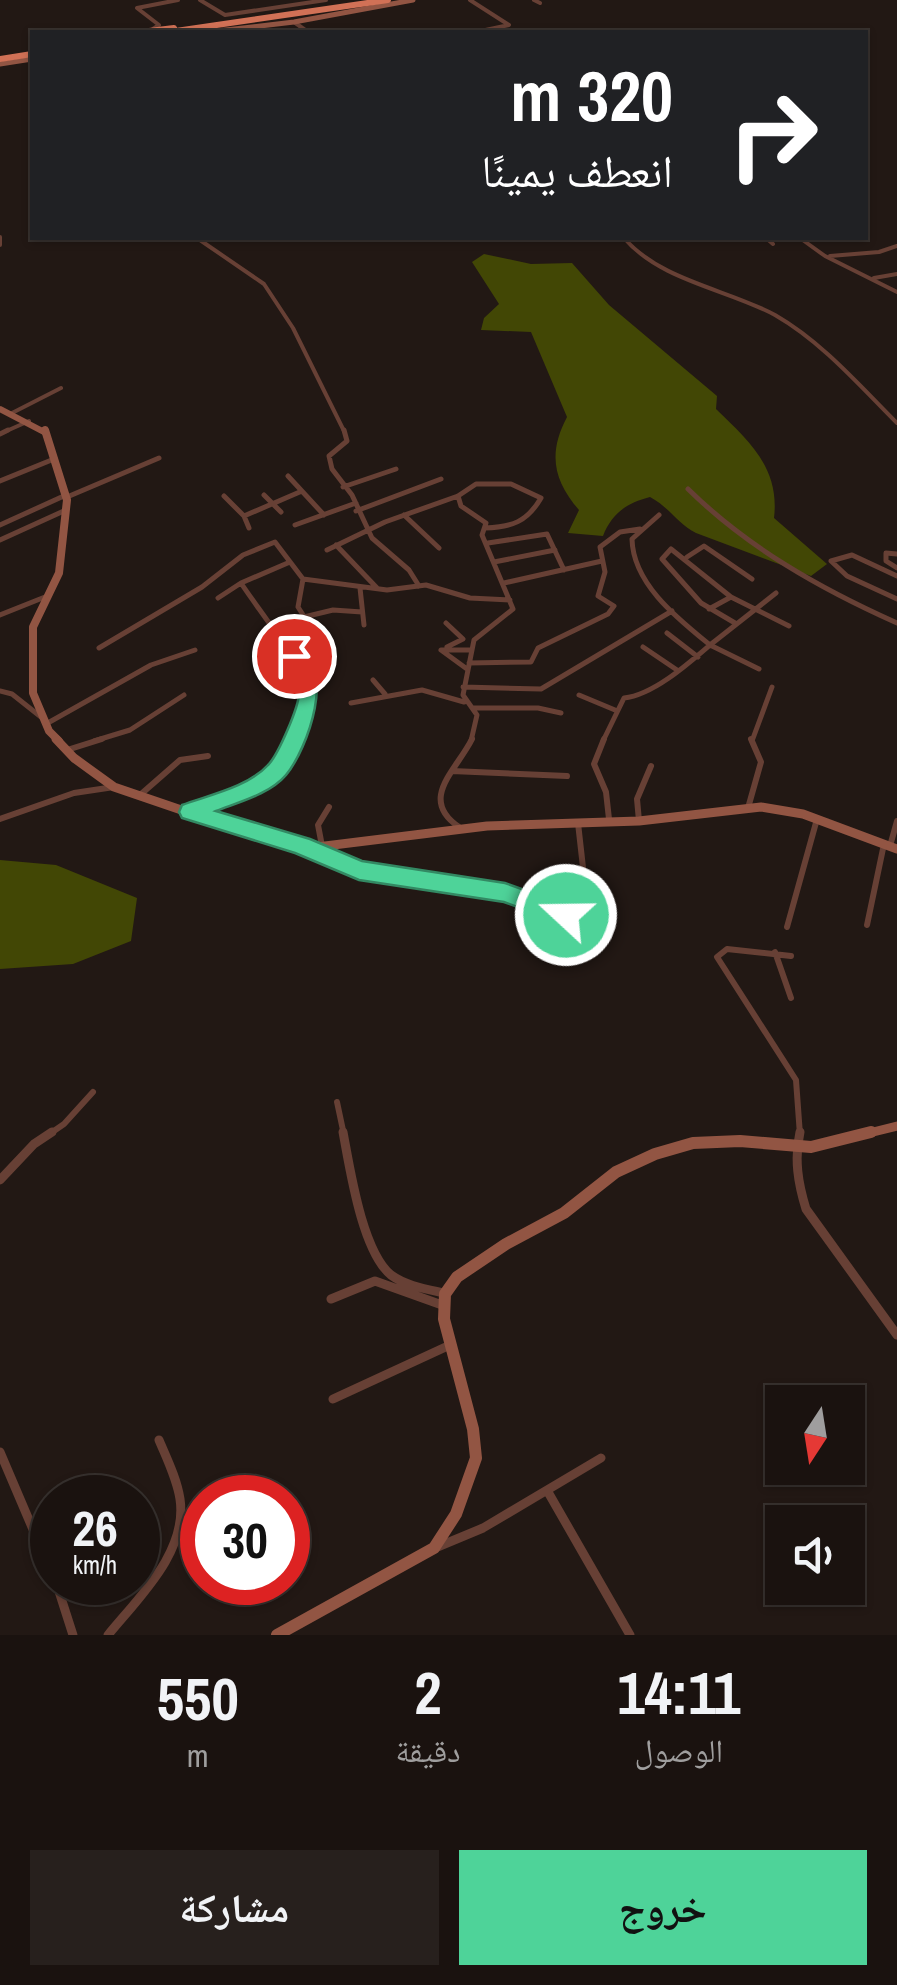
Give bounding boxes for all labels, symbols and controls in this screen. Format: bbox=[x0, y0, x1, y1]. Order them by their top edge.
text: 320 m bbox=[510, 49, 673, 143]
icon: right bbox=[708, 70, 838, 200]
text: انعطف يمينًا bbox=[481, 140, 673, 201]
pin bbox=[252, 614, 337, 699]
icon: arrive bbox=[267, 629, 322, 684]
position arrow bbox=[514, 863, 618, 967]
north arrow bbox=[765, 1385, 865, 1485]
map controls bbox=[765, 1385, 865, 1605]
speed limit sign: 30 bbox=[180, 1475, 310, 1605]
text: 26 bbox=[72, 1494, 118, 1562]
button: sound bbox=[765, 1505, 865, 1605]
text: km/h bbox=[73, 1548, 117, 1582]
text: 2 bbox=[414, 1652, 442, 1733]
text: 14:11 bbox=[617, 1652, 740, 1733]
text: 550 bbox=[157, 1658, 239, 1739]
text: دقيقة bbox=[395, 1729, 461, 1772]
text: الوصول bbox=[634, 1729, 723, 1772]
text: m bbox=[187, 1734, 209, 1777]
button: مشاركة bbox=[30, 1850, 439, 1965]
button: خروج bbox=[459, 1850, 867, 1965]

